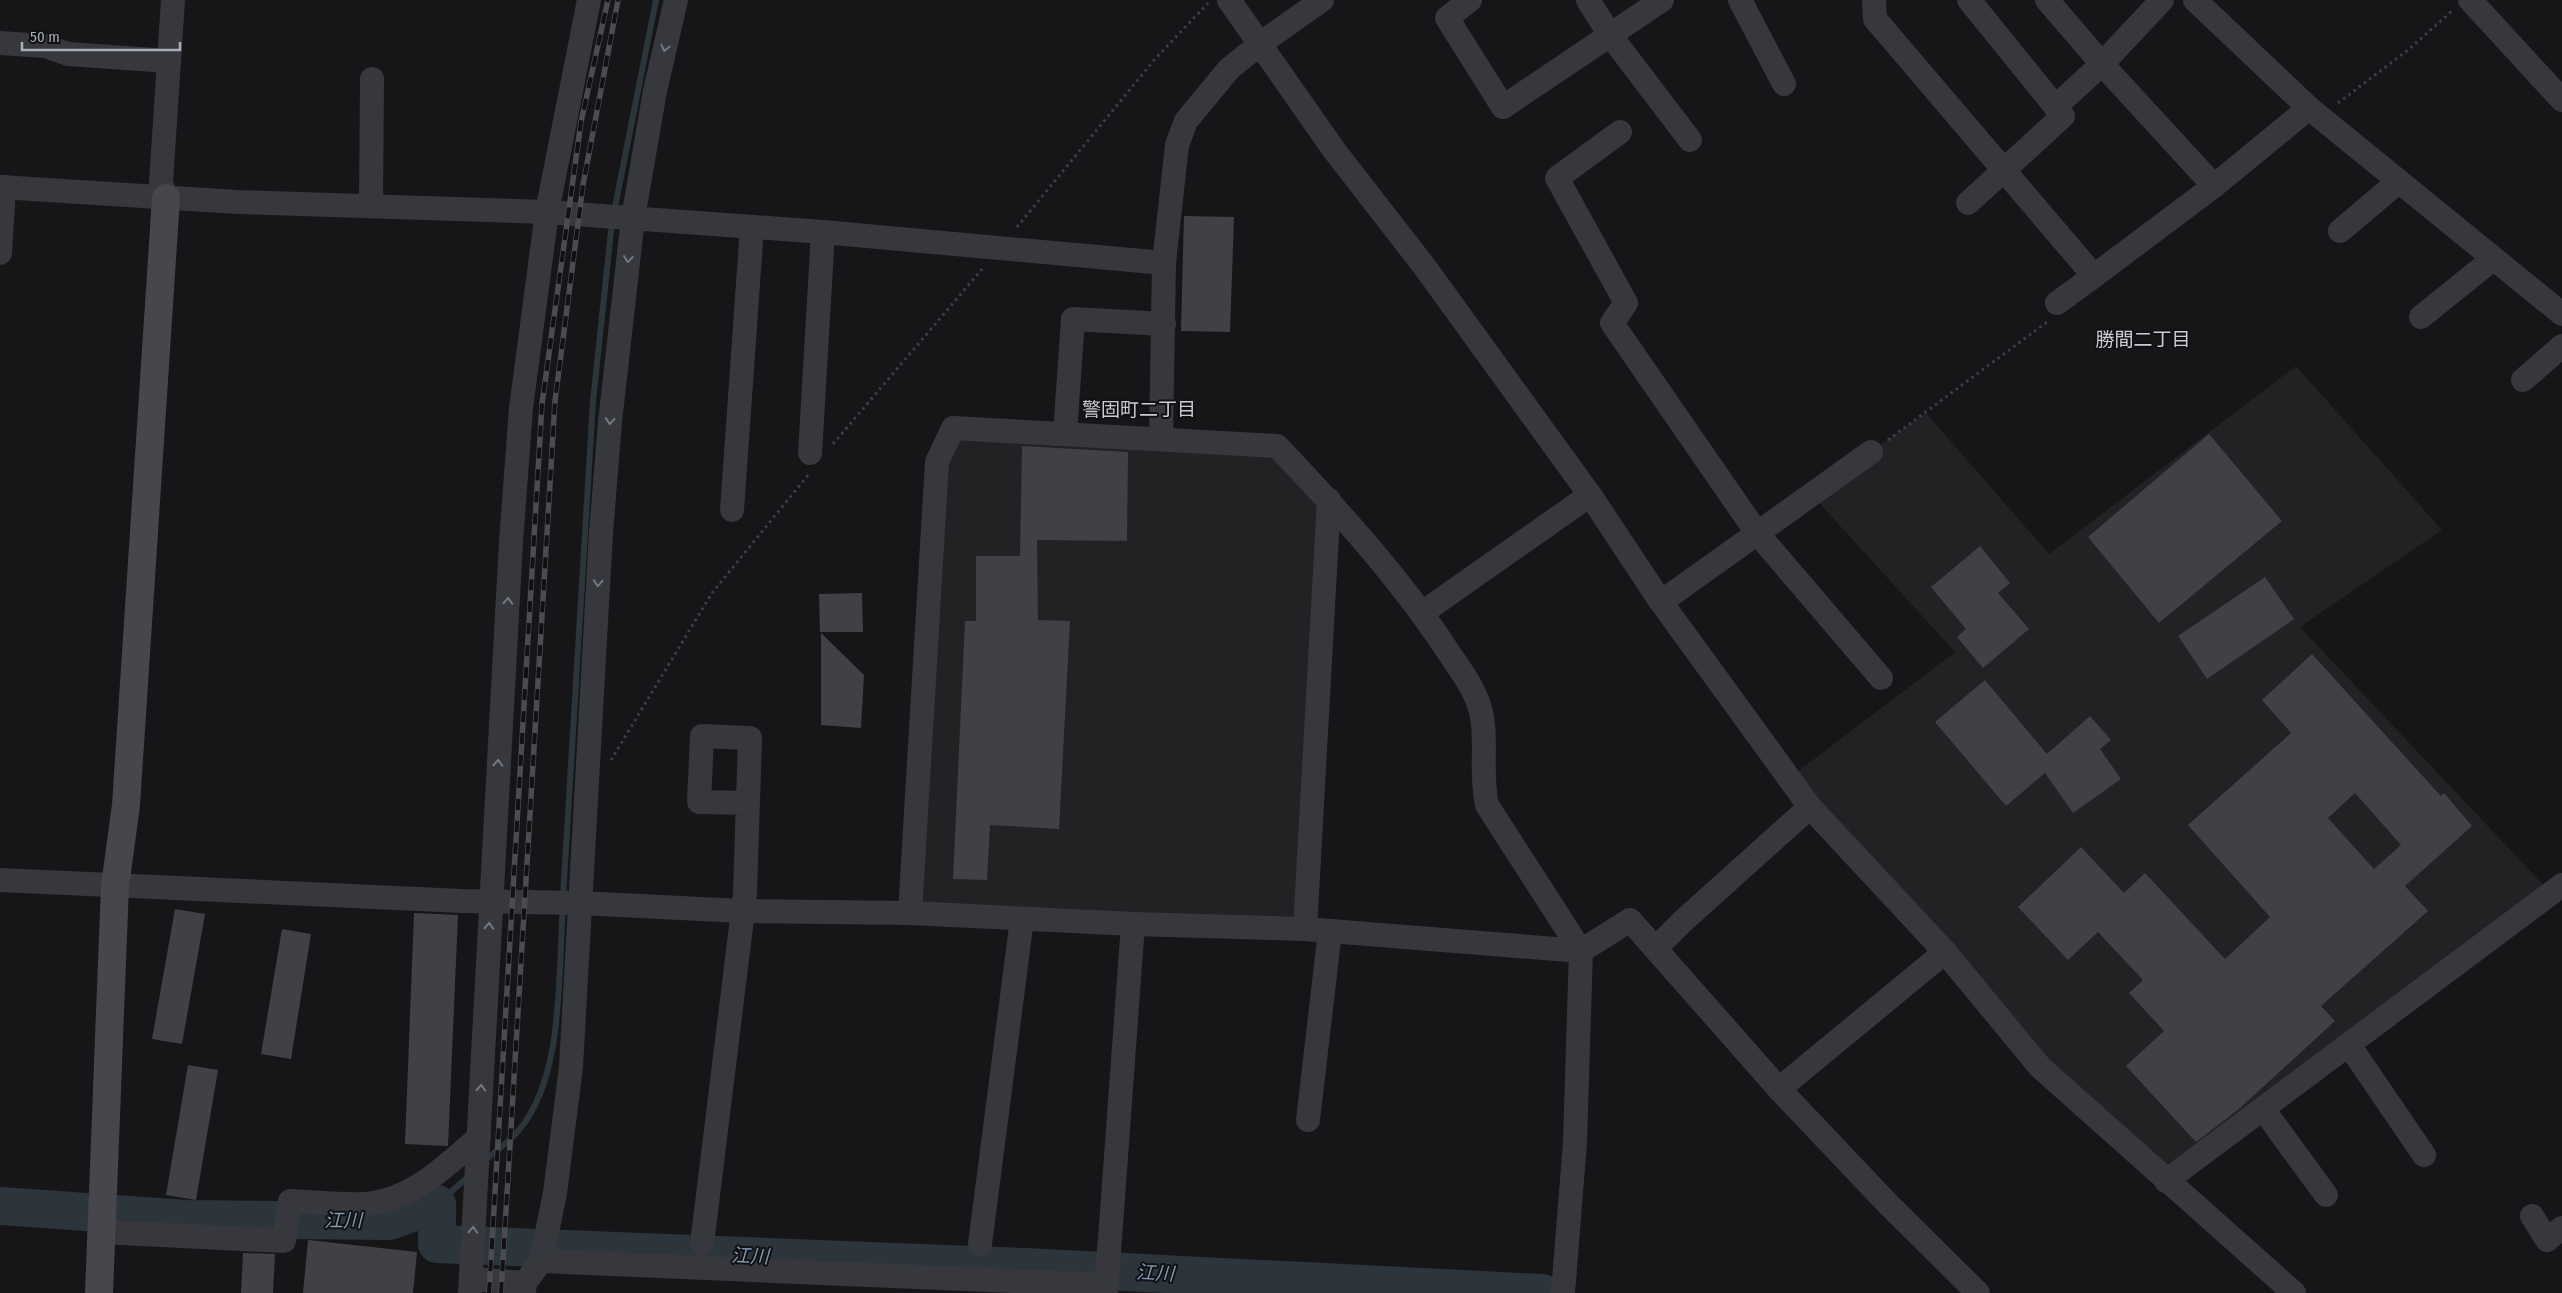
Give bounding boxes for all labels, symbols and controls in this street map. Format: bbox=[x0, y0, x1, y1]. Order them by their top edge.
scale bar bbox=[22, 20, 180, 52]
text: 50 m bbox=[30, 28, 60, 46]
one-way arrow bbox=[660, 43, 671, 52]
one-way arrow bbox=[623, 255, 634, 263]
district label: 勝間二丁目 bbox=[2095, 328, 2191, 351]
district label: 警固町二丁目 bbox=[1082, 398, 1196, 421]
one-way arrow bbox=[605, 417, 616, 425]
one-way arrow bbox=[593, 579, 604, 587]
one-way arrow bbox=[502, 597, 513, 605]
one-way arrow bbox=[493, 759, 504, 767]
one-way arrow bbox=[484, 921, 495, 929]
one-way arrow bbox=[476, 1084, 487, 1092]
water label: 江川 bbox=[324, 1209, 364, 1232]
one-way arrow bbox=[468, 1226, 479, 1234]
water label: 江川 bbox=[731, 1244, 771, 1268]
water label: 江川 bbox=[1135, 1261, 1177, 1286]

